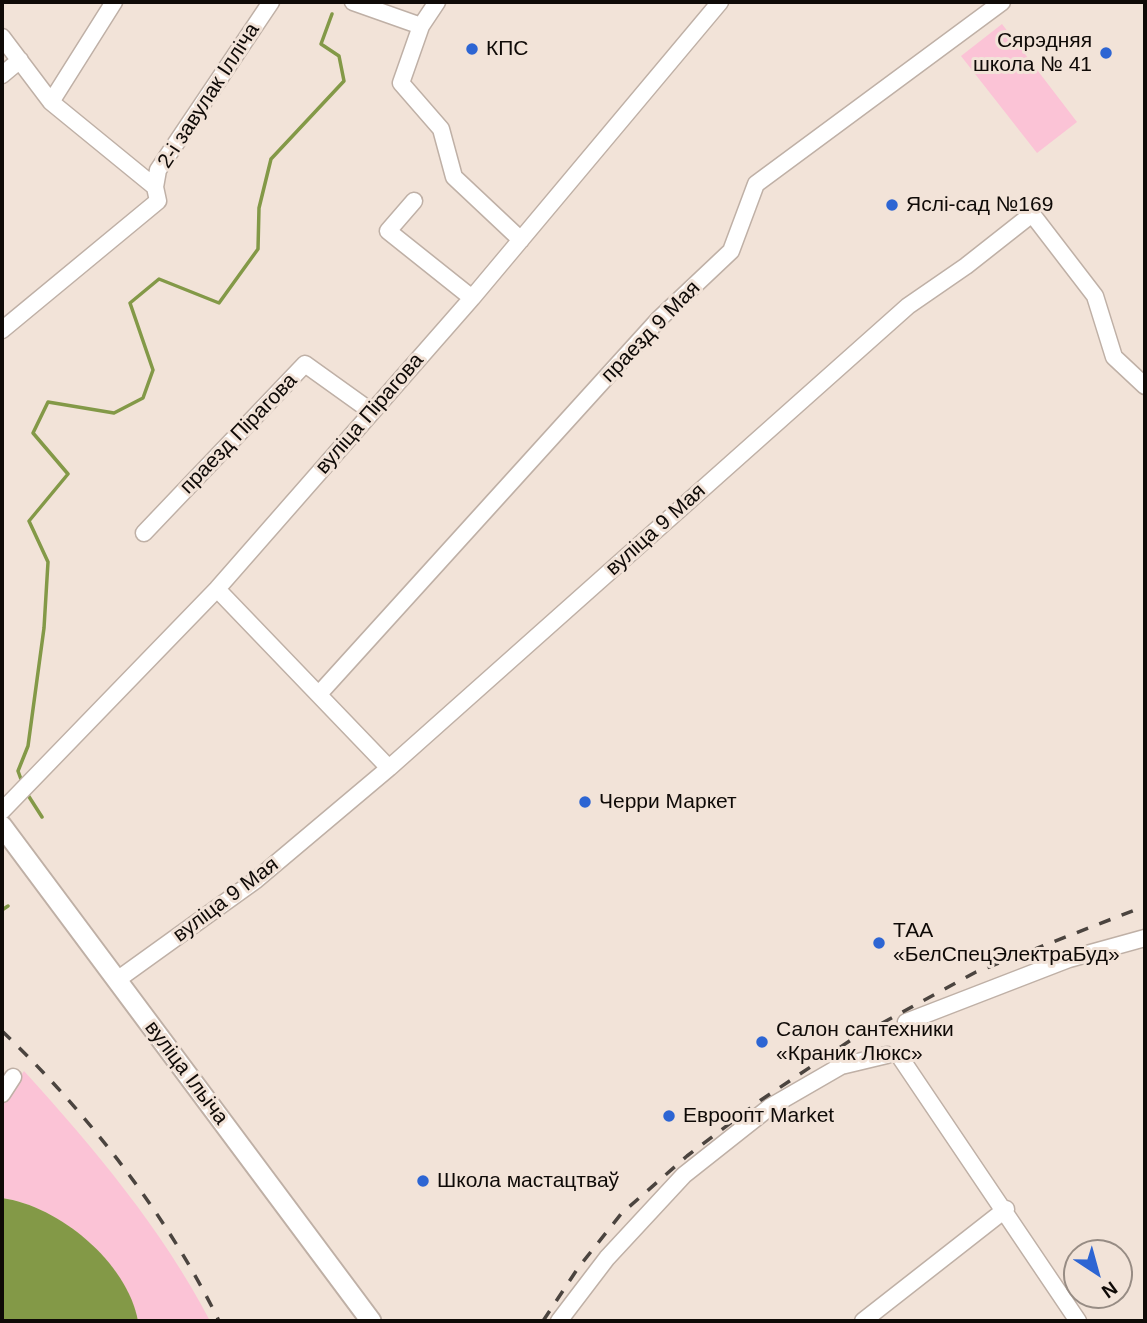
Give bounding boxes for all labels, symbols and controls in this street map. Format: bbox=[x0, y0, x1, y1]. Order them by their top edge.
street label: 2-і завулак Ілліча bbox=[153, 19, 265, 173]
place label: Сярэдняя школа № 41 bbox=[973, 28, 1092, 78]
place label: КПС bbox=[486, 36, 528, 62]
marker: КПС bbox=[464, 41, 480, 57]
marker: Сярэдняя школа № 41 bbox=[1098, 45, 1114, 61]
place label: Яслі-сад №169 bbox=[906, 192, 1053, 218]
marker: Яслі-сад №169 bbox=[884, 197, 900, 213]
street label: праезд 9 Мая bbox=[596, 276, 706, 388]
street label: вуліца Пірагова bbox=[311, 348, 429, 480]
street label: праезд Пірагова bbox=[175, 368, 303, 500]
street label: вуліца 9 Мая bbox=[601, 479, 711, 581]
place label: Черри Маркет bbox=[599, 789, 737, 815]
marker: Черри Маркет bbox=[577, 794, 593, 810]
street label: вуліца 9 Мая bbox=[168, 852, 284, 948]
place label: ТАА «БелСпецЭлектраБуд» bbox=[893, 918, 1120, 968]
marker: ТАА «БелСпецЭлектраБуд» bbox=[871, 935, 887, 951]
street label: вуліца Ільіча bbox=[139, 1016, 233, 1130]
place label: Салон сантехники «Краник Люкс» bbox=[776, 1017, 954, 1067]
marker: Салон сантехники «Краник Люкс» bbox=[754, 1034, 770, 1050]
place label: Евроопт Market bbox=[683, 1103, 834, 1129]
marker: Евроопт Market bbox=[661, 1108, 677, 1124]
place label: Школа мастацтваў bbox=[437, 1168, 619, 1194]
marker: Школа мастацтваў bbox=[415, 1173, 431, 1189]
north arrow bbox=[1063, 1239, 1133, 1309]
text: N bbox=[1098, 1277, 1121, 1302]

